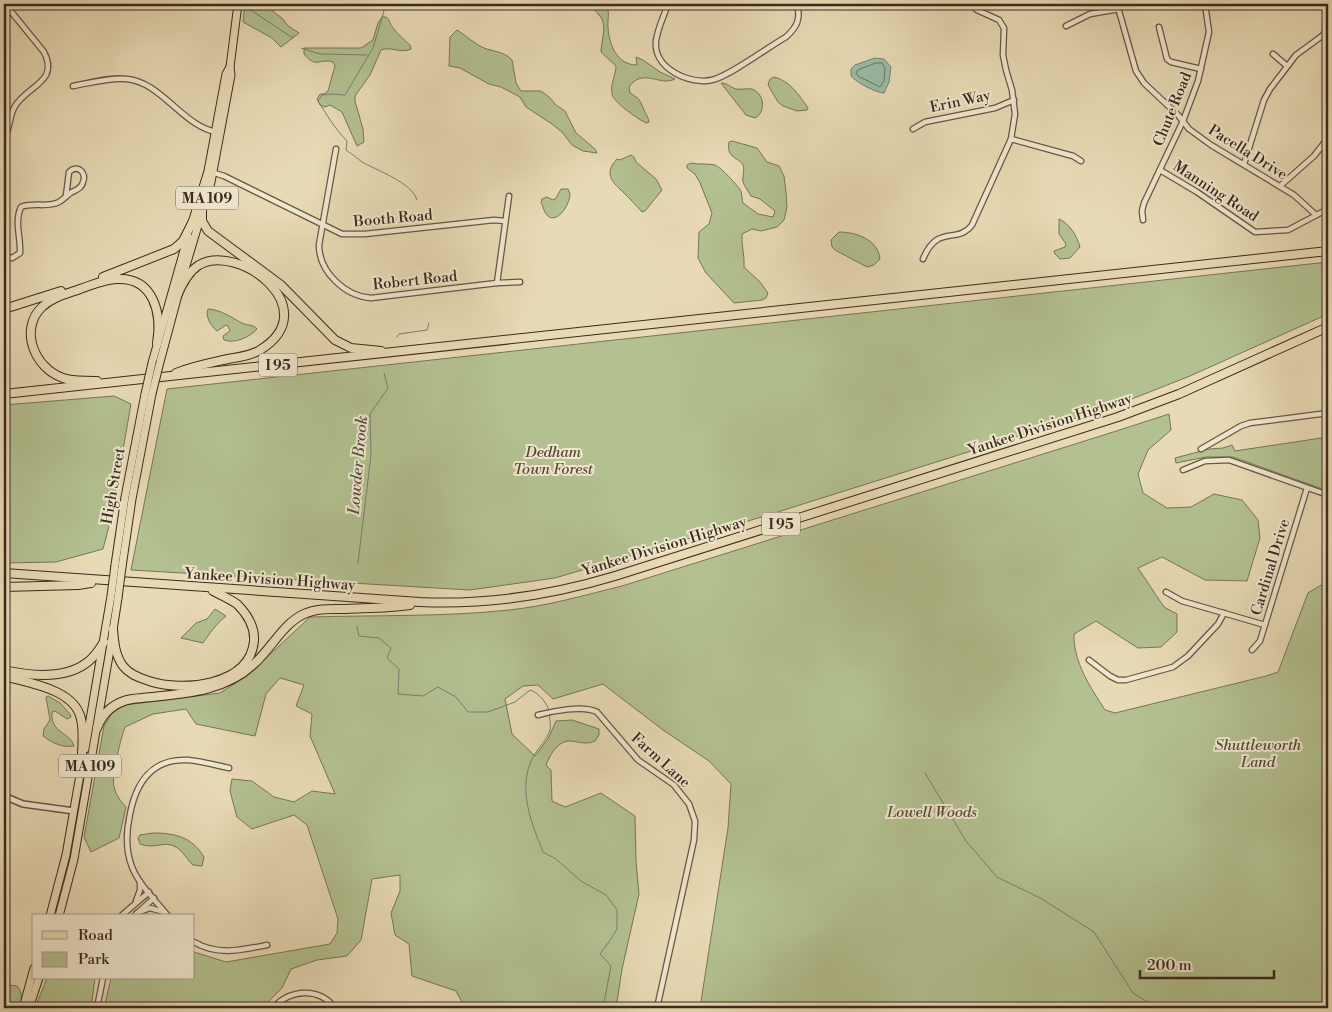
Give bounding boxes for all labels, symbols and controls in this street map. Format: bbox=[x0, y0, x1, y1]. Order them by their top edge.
street label: Chute Road bbox=[1149, 69, 1196, 149]
street label: Erin Way bbox=[928, 86, 993, 117]
street label: Pacella Drive bbox=[1205, 121, 1291, 184]
street label: Manning Road bbox=[1169, 157, 1263, 226]
road number: MA 109 bbox=[176, 187, 238, 210]
street label: Booth Road bbox=[352, 206, 434, 232]
street label: Robert Road bbox=[372, 267, 459, 294]
road number: I 95 bbox=[259, 354, 297, 376]
street label: Yankee Division Highway bbox=[965, 389, 1135, 460]
water label: Lowder Brook bbox=[344, 415, 372, 516]
park label: Dedham Town Forest bbox=[513, 443, 594, 479]
street label: High Street bbox=[97, 446, 130, 526]
street label: Yankee Division Highway bbox=[578, 512, 750, 581]
road number: I 95 bbox=[762, 512, 800, 536]
street label: Cardinal Drive bbox=[1247, 517, 1294, 618]
street label: Yankee Division Highway bbox=[183, 564, 357, 595]
street label: Farm Lane bbox=[627, 729, 694, 792]
park label: Shuttleworth Land bbox=[1215, 736, 1302, 772]
road number: MA 109 bbox=[59, 754, 121, 778]
park label: Lowell Woods bbox=[886, 803, 977, 822]
legend bbox=[32, 914, 195, 980]
text: Road bbox=[78, 926, 113, 945]
scale bar bbox=[1140, 947, 1273, 979]
text: Park bbox=[78, 950, 110, 969]
text: 200 m bbox=[1147, 956, 1192, 975]

